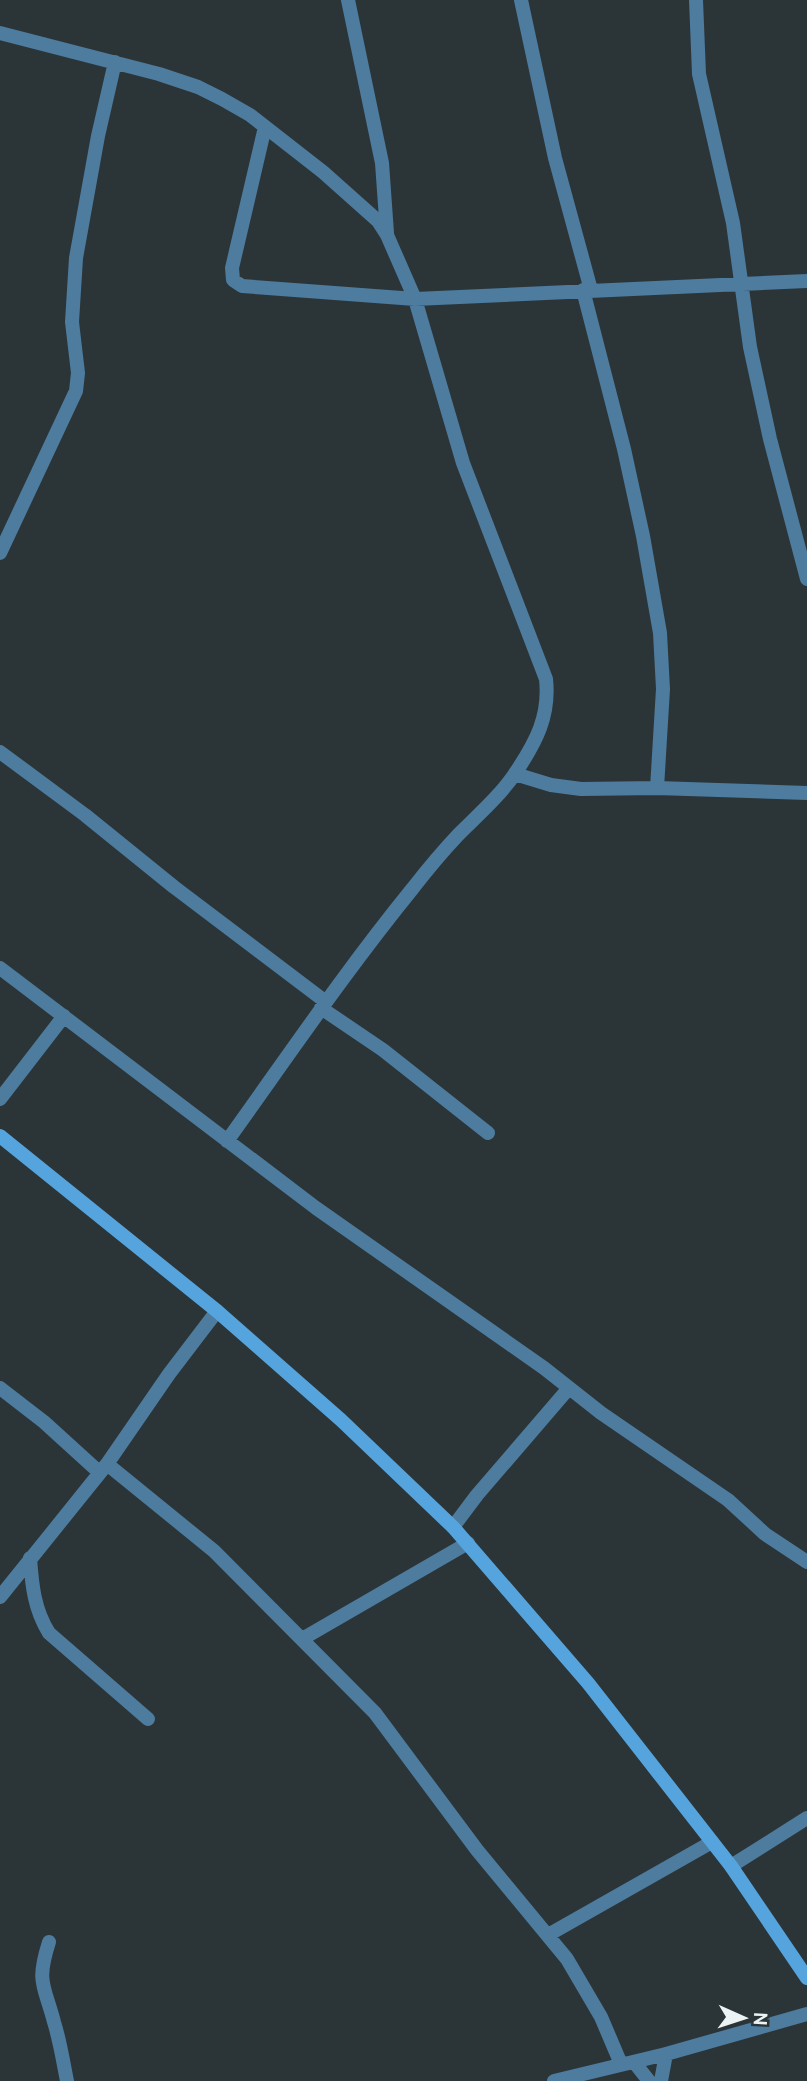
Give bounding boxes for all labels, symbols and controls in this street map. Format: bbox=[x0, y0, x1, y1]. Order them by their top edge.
north arrow bbox=[709, 1983, 779, 2053]
text: N bbox=[749, 2012, 772, 2026]

